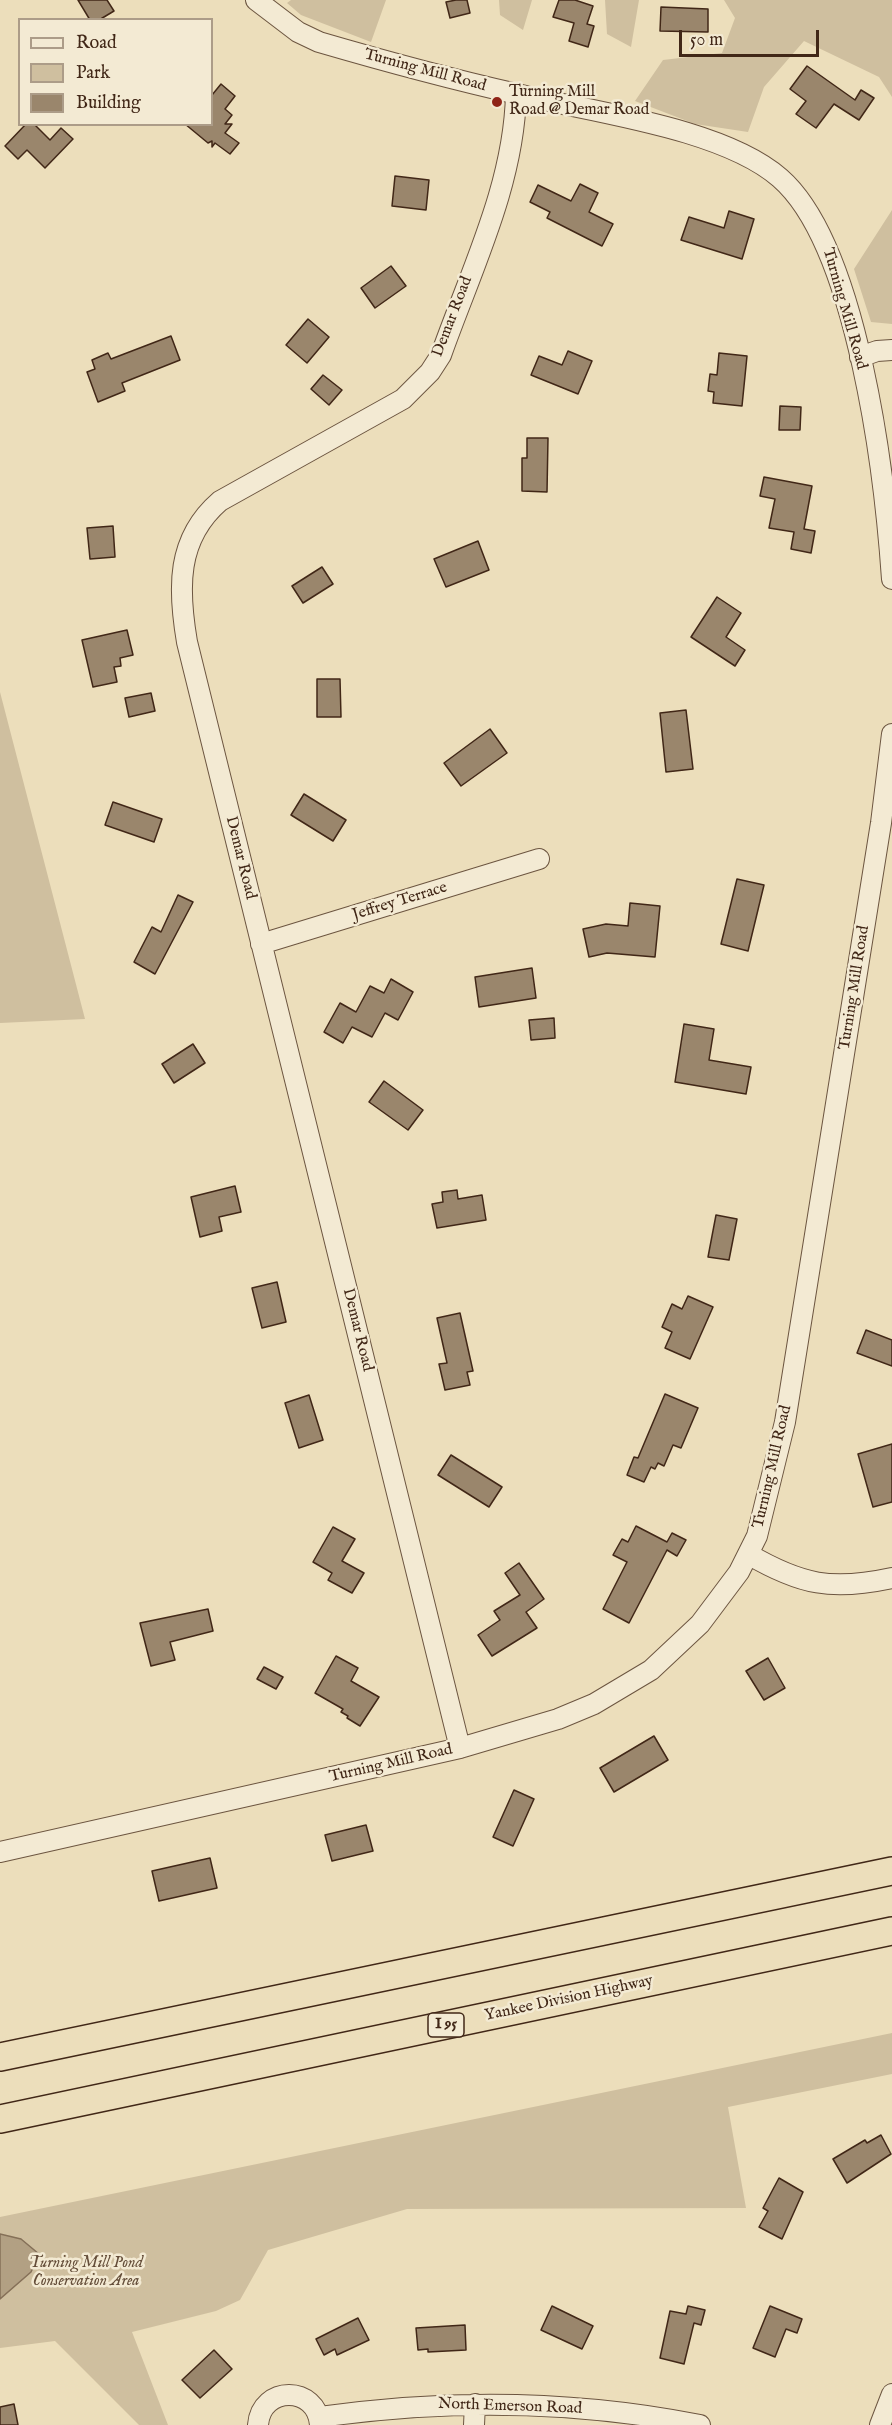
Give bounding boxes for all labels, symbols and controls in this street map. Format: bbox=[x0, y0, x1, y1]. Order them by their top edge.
legend bbox=[18, 18, 213, 126]
scale bar bbox=[682, 18, 822, 56]
text: 50 m bbox=[690, 29, 723, 52]
text: Road bbox=[76, 32, 117, 55]
street label: Turning Mill Road bbox=[362, 45, 488, 97]
text: Park bbox=[76, 62, 110, 85]
place label: Turning Mill Road @ Demar Road bbox=[509, 83, 649, 121]
text: Building bbox=[76, 92, 141, 115]
marker: Turning Mill Road @ Demar Road bbox=[490, 95, 504, 109]
street label: Turning Mill Road bbox=[817, 246, 871, 372]
street label: Demar Road bbox=[429, 274, 477, 360]
street label: Demar Road bbox=[220, 814, 260, 902]
street label: Jeffrey Terrace bbox=[350, 878, 450, 926]
street label: Turning Mill Road bbox=[836, 924, 874, 1052]
street label: Demar Road bbox=[337, 1286, 377, 1374]
street label: Turning Mill Road bbox=[750, 1404, 796, 1530]
street label: Turning Mill Road bbox=[328, 1741, 454, 1787]
street label: Yankee Division Highway bbox=[483, 1972, 655, 2026]
road number: I 95 bbox=[428, 2013, 464, 2037]
park label: Turning Mill Pond Conservation Area bbox=[29, 2254, 143, 2292]
street label: North Emerson Road bbox=[438, 2395, 582, 2419]

